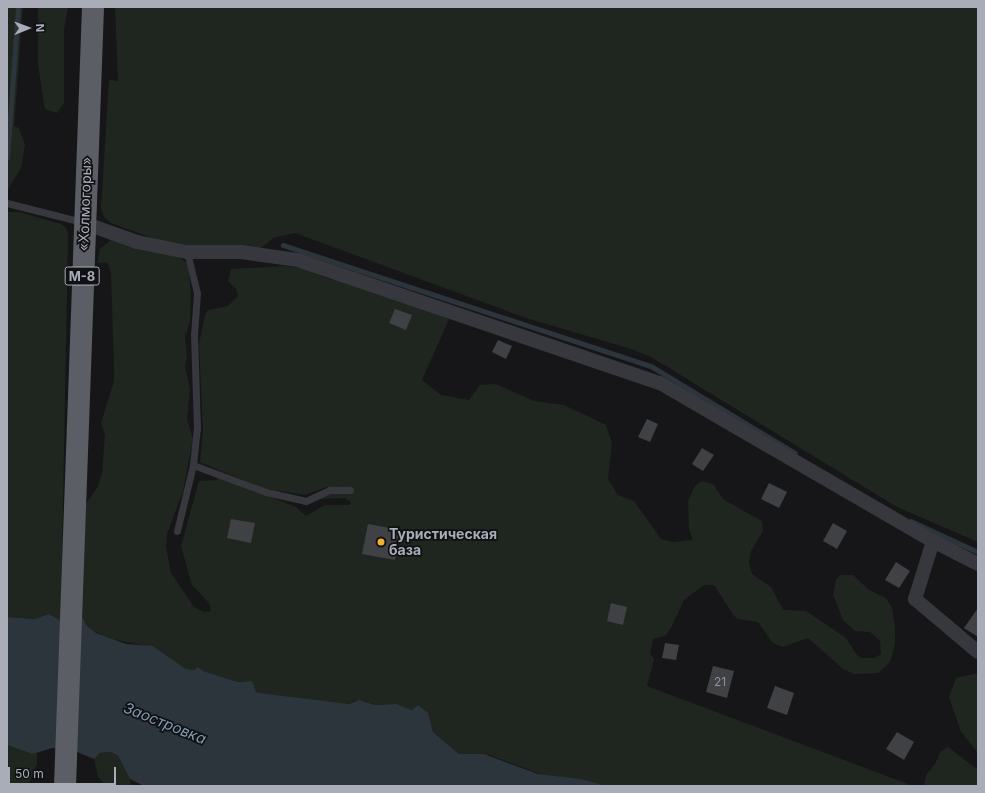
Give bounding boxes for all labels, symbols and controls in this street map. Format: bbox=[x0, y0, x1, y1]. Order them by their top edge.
north arrow bbox=[8, 8, 48, 48]
text: N bbox=[33, 23, 47, 32]
street label: «Холмогоры» bbox=[75, 157, 95, 251]
road number: М-8 bbox=[64, 265, 100, 287]
place label: Туристическая база bbox=[389, 526, 497, 558]
marker: Туристическая база bbox=[376, 537, 386, 547]
house number: 21 bbox=[714, 675, 726, 689]
water label: Заостровка bbox=[121, 698, 209, 748]
scale bar bbox=[10, 759, 118, 785]
text: 50 m bbox=[15, 766, 44, 781]

